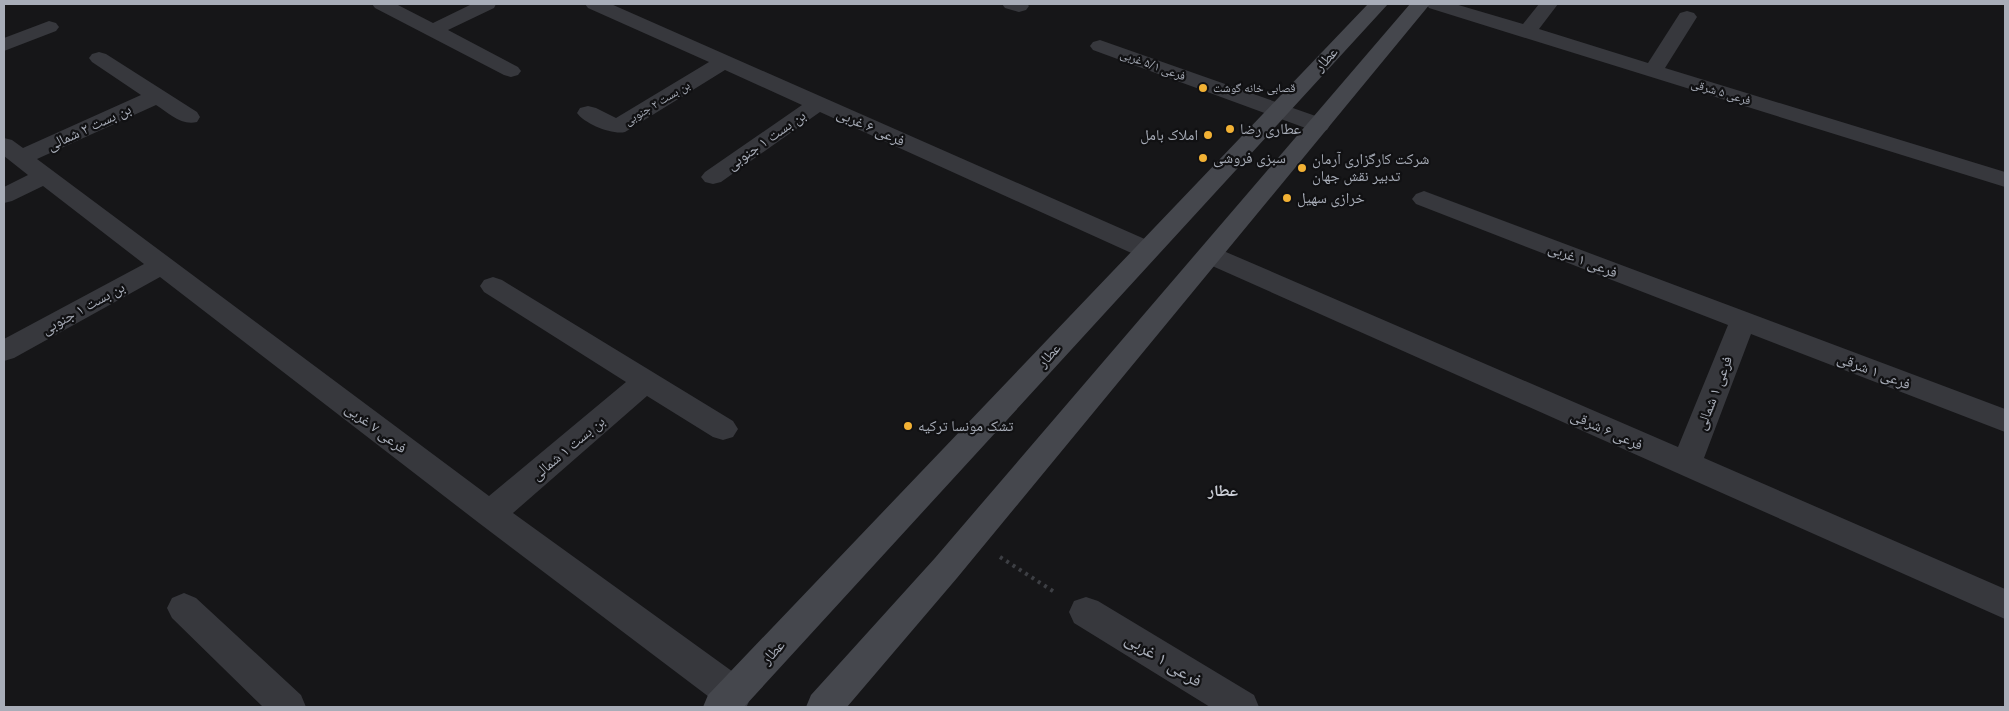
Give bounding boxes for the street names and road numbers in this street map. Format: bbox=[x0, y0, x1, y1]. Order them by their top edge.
street label: عطار bbox=[1310, 43, 1342, 76]
street label: فرعی ۵/۱ غربی bbox=[1118, 47, 1188, 84]
street label: فرعی ۵ شرقی bbox=[1690, 76, 1752, 108]
street label: بن بست ۲ جنوبی bbox=[622, 78, 693, 128]
street label: بن بست ۲ شمالی bbox=[44, 100, 134, 155]
street label: فرعی ۶ غربی bbox=[834, 104, 908, 151]
street label: بن بست ۱ جنوبی bbox=[723, 106, 810, 175]
street label: فرعی ۱ غربی bbox=[1546, 239, 1620, 282]
street label: بن بست ۱ جنوبی bbox=[38, 278, 128, 339]
street label: عطار bbox=[1033, 339, 1065, 372]
street label: فرعی ۱ شرقی bbox=[1834, 349, 1913, 394]
street label: فرعی ۱ شمالی bbox=[1692, 353, 1737, 433]
street label: فرعی ۷ غربی bbox=[341, 399, 410, 458]
street label: فرعی ۶ شرقی bbox=[1568, 406, 1646, 455]
street label: بن بست ۱ شمالی bbox=[528, 412, 609, 485]
street label: فرعی ۱ غربی bbox=[1121, 627, 1206, 692]
street label: عطار bbox=[757, 636, 789, 669]

